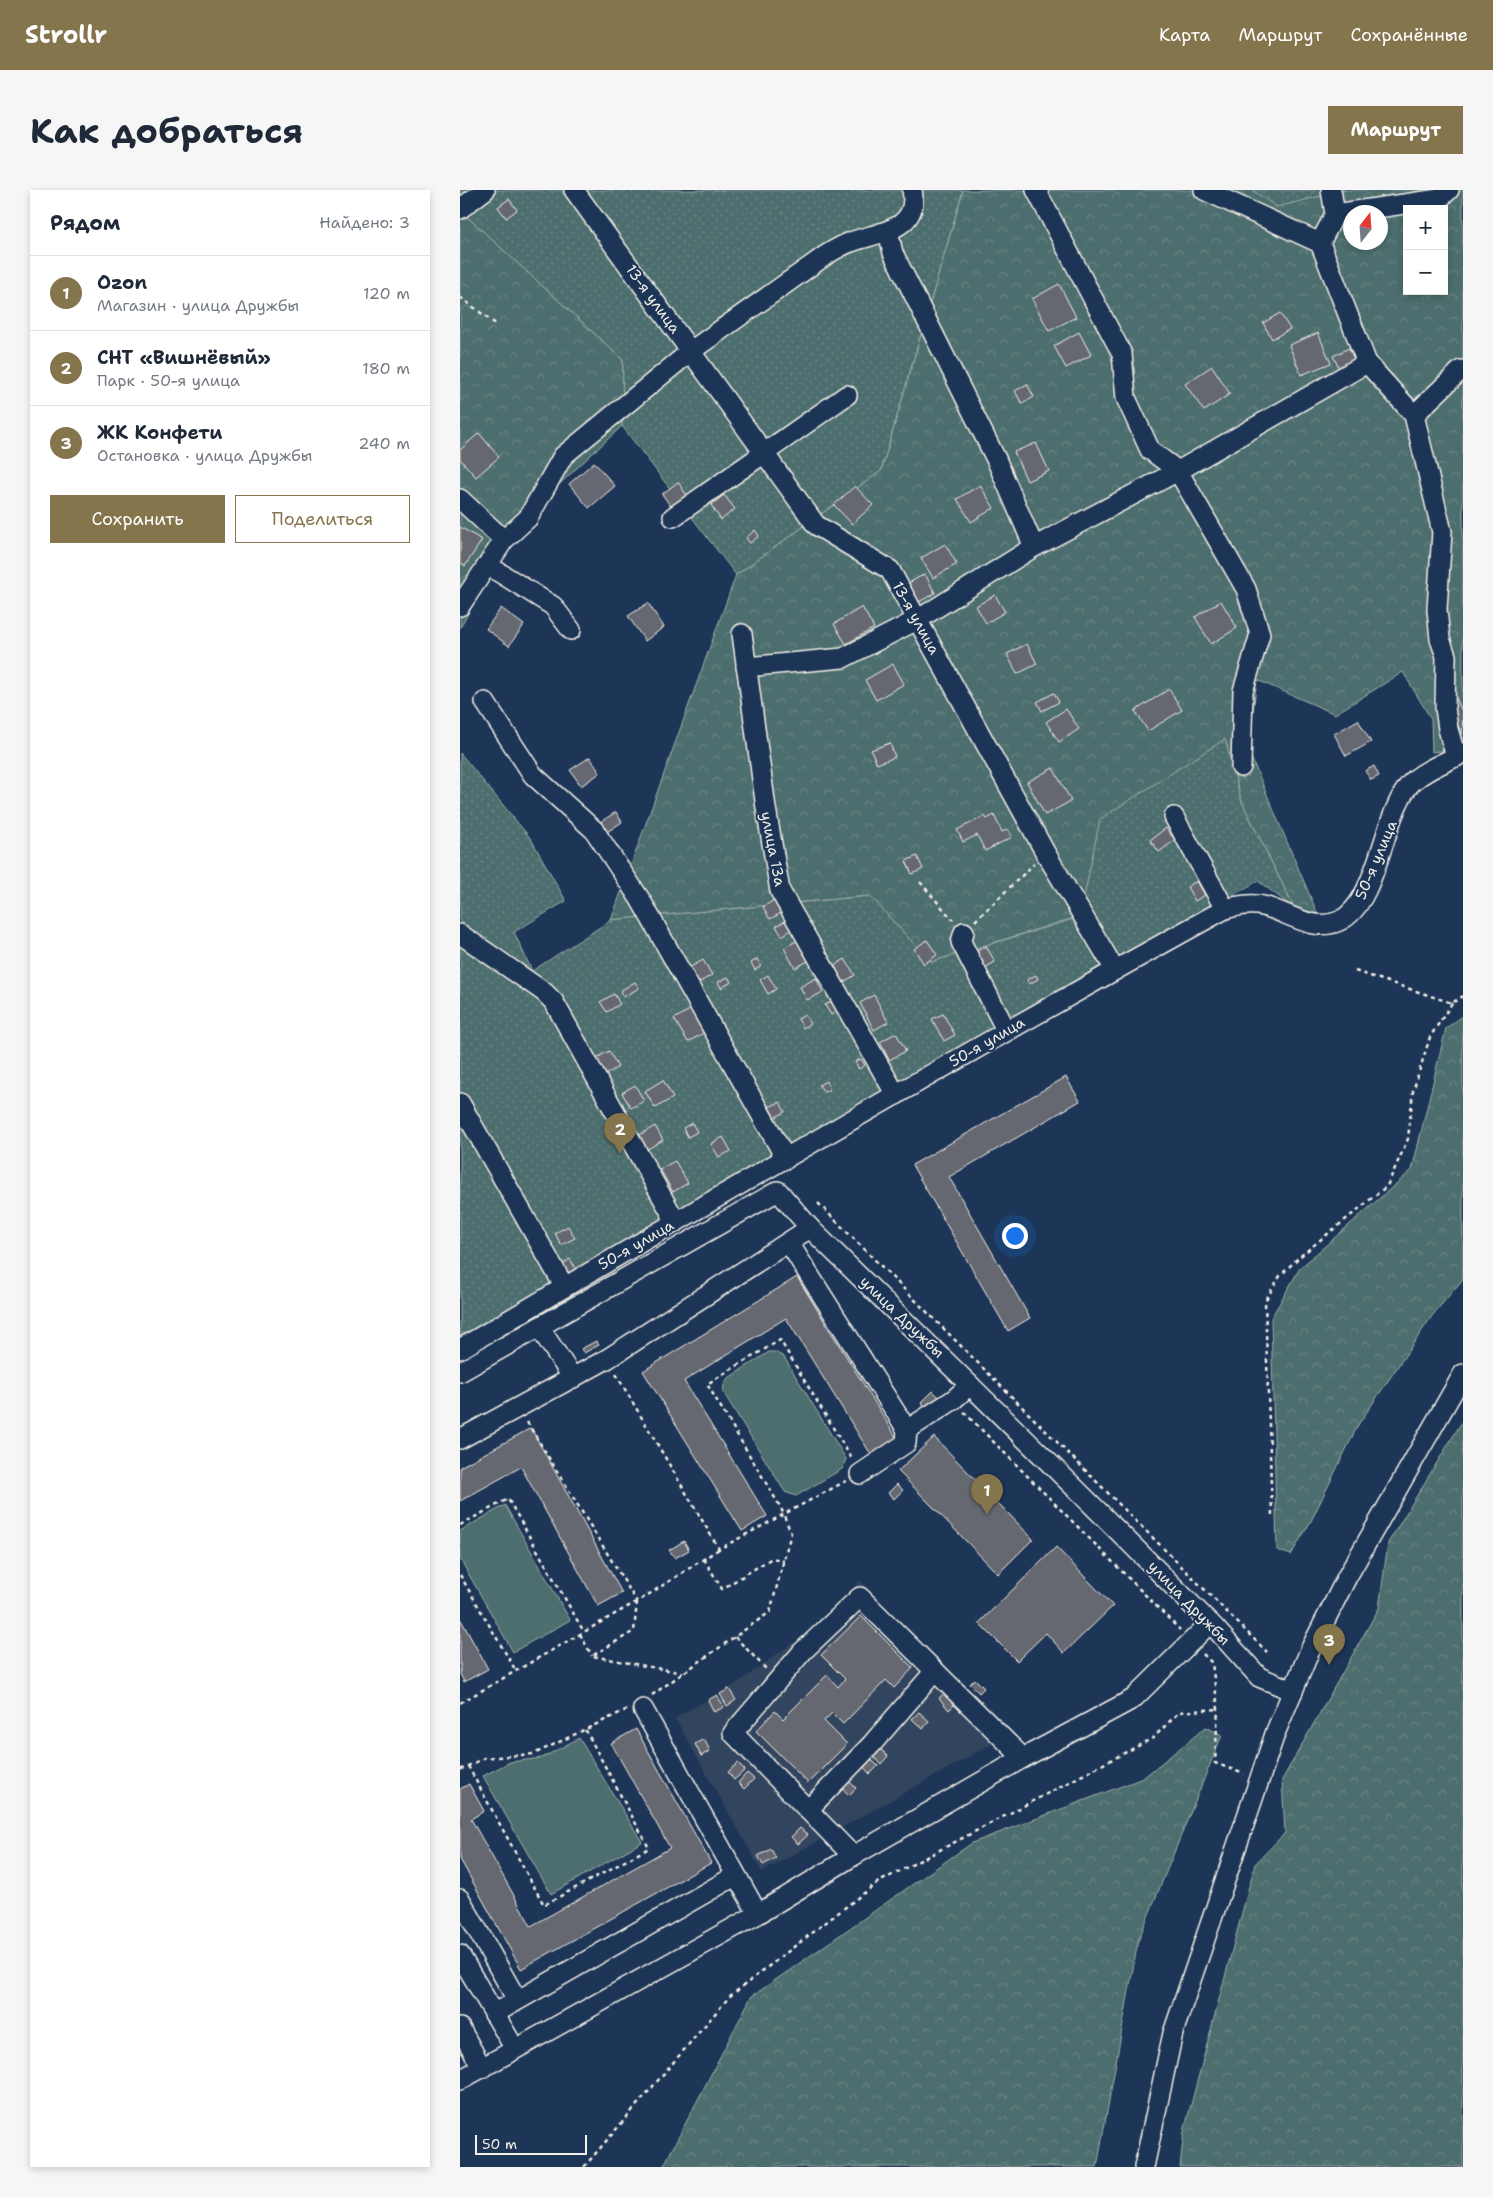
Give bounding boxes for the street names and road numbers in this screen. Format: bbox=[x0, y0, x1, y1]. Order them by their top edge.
street label: 13-я улица bbox=[621, 261, 685, 338]
street label: 13-я улица bbox=[888, 578, 945, 659]
street label: улица 13а bbox=[756, 810, 790, 889]
street label: 50-я улица bbox=[1350, 817, 1402, 903]
street label: 50-я улица bbox=[946, 1012, 1029, 1072]
street label: 50-я улица bbox=[595, 1215, 678, 1275]
street label: улица Дружбы bbox=[856, 1272, 948, 1362]
street label: улица Дружбы bbox=[1144, 1557, 1234, 1649]

